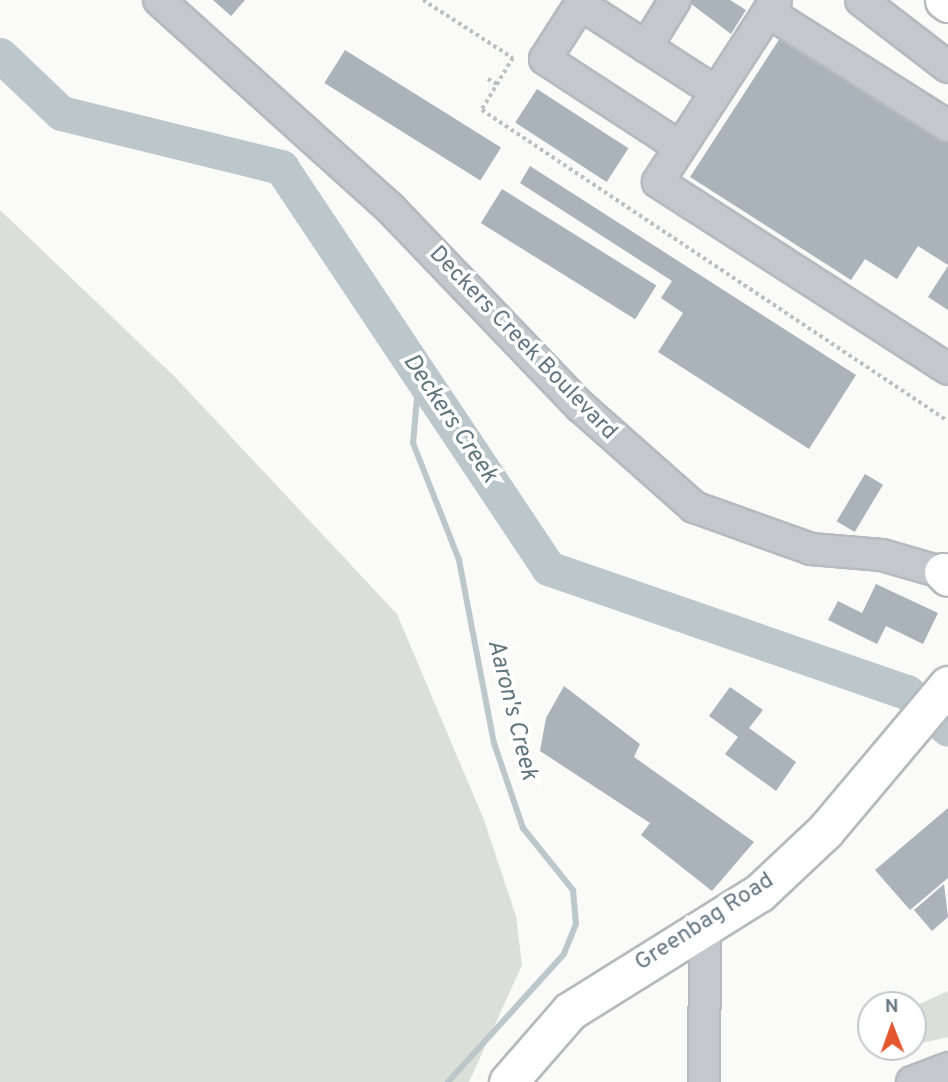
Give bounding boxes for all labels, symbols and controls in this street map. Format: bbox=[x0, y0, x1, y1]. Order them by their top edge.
street label: Deckers Creek Boulevard bbox=[422, 241, 622, 447]
water label: Deckers Creek bbox=[395, 349, 503, 489]
water label: Aaron's Creek bbox=[480, 637, 542, 783]
street label: Greenbag Road bbox=[630, 868, 780, 978]
north arrow bbox=[857, 991, 927, 1061]
text: N bbox=[885, 995, 899, 1019]

